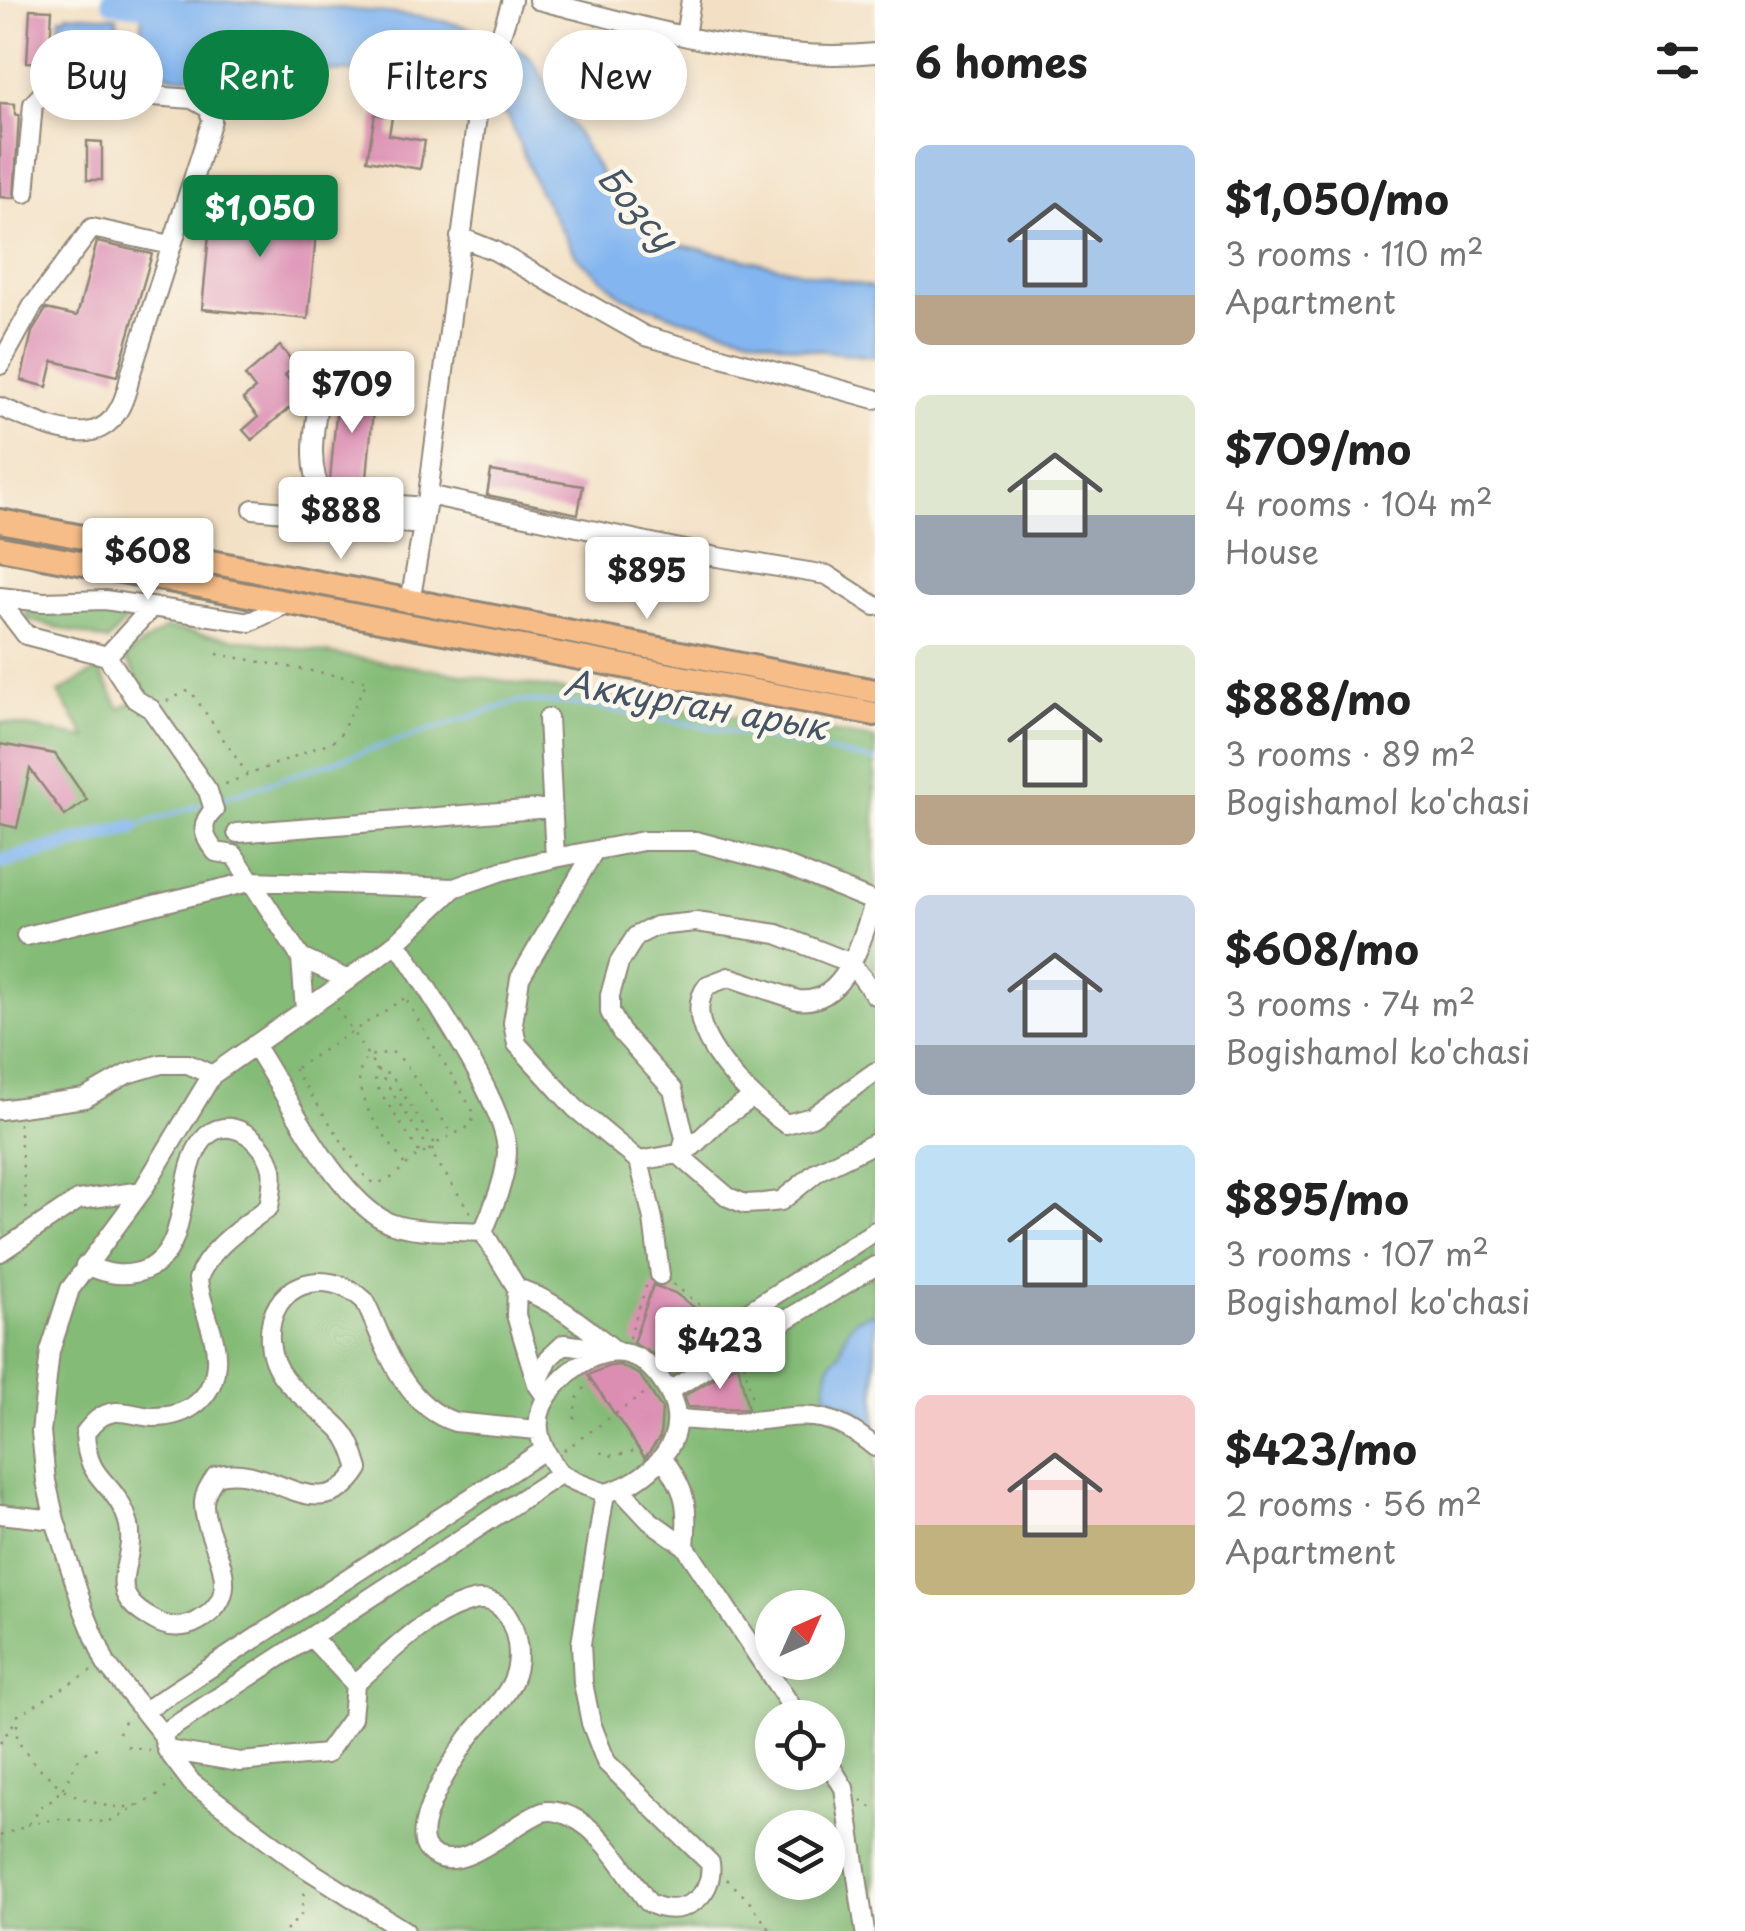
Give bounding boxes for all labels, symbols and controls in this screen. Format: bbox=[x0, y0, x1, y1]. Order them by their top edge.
text: 6 homes bbox=[915, 29, 1088, 92]
chip: Buy bbox=[30, 30, 163, 120]
chip: Rent bbox=[183, 30, 329, 120]
chip: Filters bbox=[349, 30, 523, 120]
chip: New bbox=[543, 30, 687, 120]
icon: filters bbox=[1650, 33, 1705, 88]
water label: Бозсу bbox=[587, 152, 693, 264]
text: $1,050/mo bbox=[1225, 166, 1449, 229]
pin: $1,050 bbox=[179, 175, 341, 260]
text: $1,050 bbox=[205, 183, 315, 231]
icon: home bbox=[995, 185, 1115, 305]
text: 3 rooms · 110 m² bbox=[1225, 229, 1484, 277]
text: Apartment bbox=[1225, 277, 1396, 325]
pin: $709 bbox=[293, 351, 411, 436]
text: $709 bbox=[311, 359, 393, 407]
text: $709/mo bbox=[1225, 416, 1411, 479]
icon: home bbox=[995, 435, 1115, 555]
pin: $888 bbox=[282, 477, 400, 562]
text: 4 rooms · 104 m² bbox=[1225, 479, 1493, 527]
text: $888 bbox=[301, 485, 382, 533]
pin: $608 bbox=[89, 518, 207, 603]
text: $608 bbox=[104, 526, 192, 574]
text: House bbox=[1225, 527, 1319, 575]
pin: $895 bbox=[588, 537, 706, 622]
text: $895 bbox=[607, 545, 687, 593]
water label: Аккурган арык bbox=[561, 654, 835, 753]
text: $888/mo bbox=[1225, 666, 1411, 729]
icon: home bbox=[995, 685, 1115, 805]
text: 3 rooms · 89 m² bbox=[1225, 729, 1476, 777]
text: Bogishamol ko'chasi bbox=[1225, 777, 1530, 825]
text: $608/mo bbox=[1225, 916, 1419, 979]
icon: home bbox=[995, 935, 1115, 1055]
text: 3 rooms · 74 m² bbox=[1225, 979, 1475, 1027]
text: Bogishamol ko'chasi bbox=[1225, 1027, 1530, 1075]
text: $895/mo bbox=[1225, 1166, 1409, 1229]
icon: home bbox=[995, 1185, 1115, 1305]
text: 3 rooms · 107 m² bbox=[1225, 1229, 1489, 1277]
text: Bogishamol ko'chasi bbox=[1225, 1277, 1530, 1325]
pin: $423 bbox=[661, 1307, 779, 1392]
text: $423 bbox=[677, 1315, 763, 1363]
text: $423/mo bbox=[1225, 1416, 1417, 1479]
icon: home bbox=[995, 1435, 1115, 1555]
text: 2 rooms · 56 m² bbox=[1225, 1479, 1482, 1527]
text: Apartment bbox=[1225, 1527, 1396, 1575]
north arrow bbox=[755, 1590, 845, 1680]
map controls bbox=[755, 1590, 845, 1900]
button: locate bbox=[755, 1700, 845, 1790]
button: layers bbox=[755, 1810, 845, 1900]

